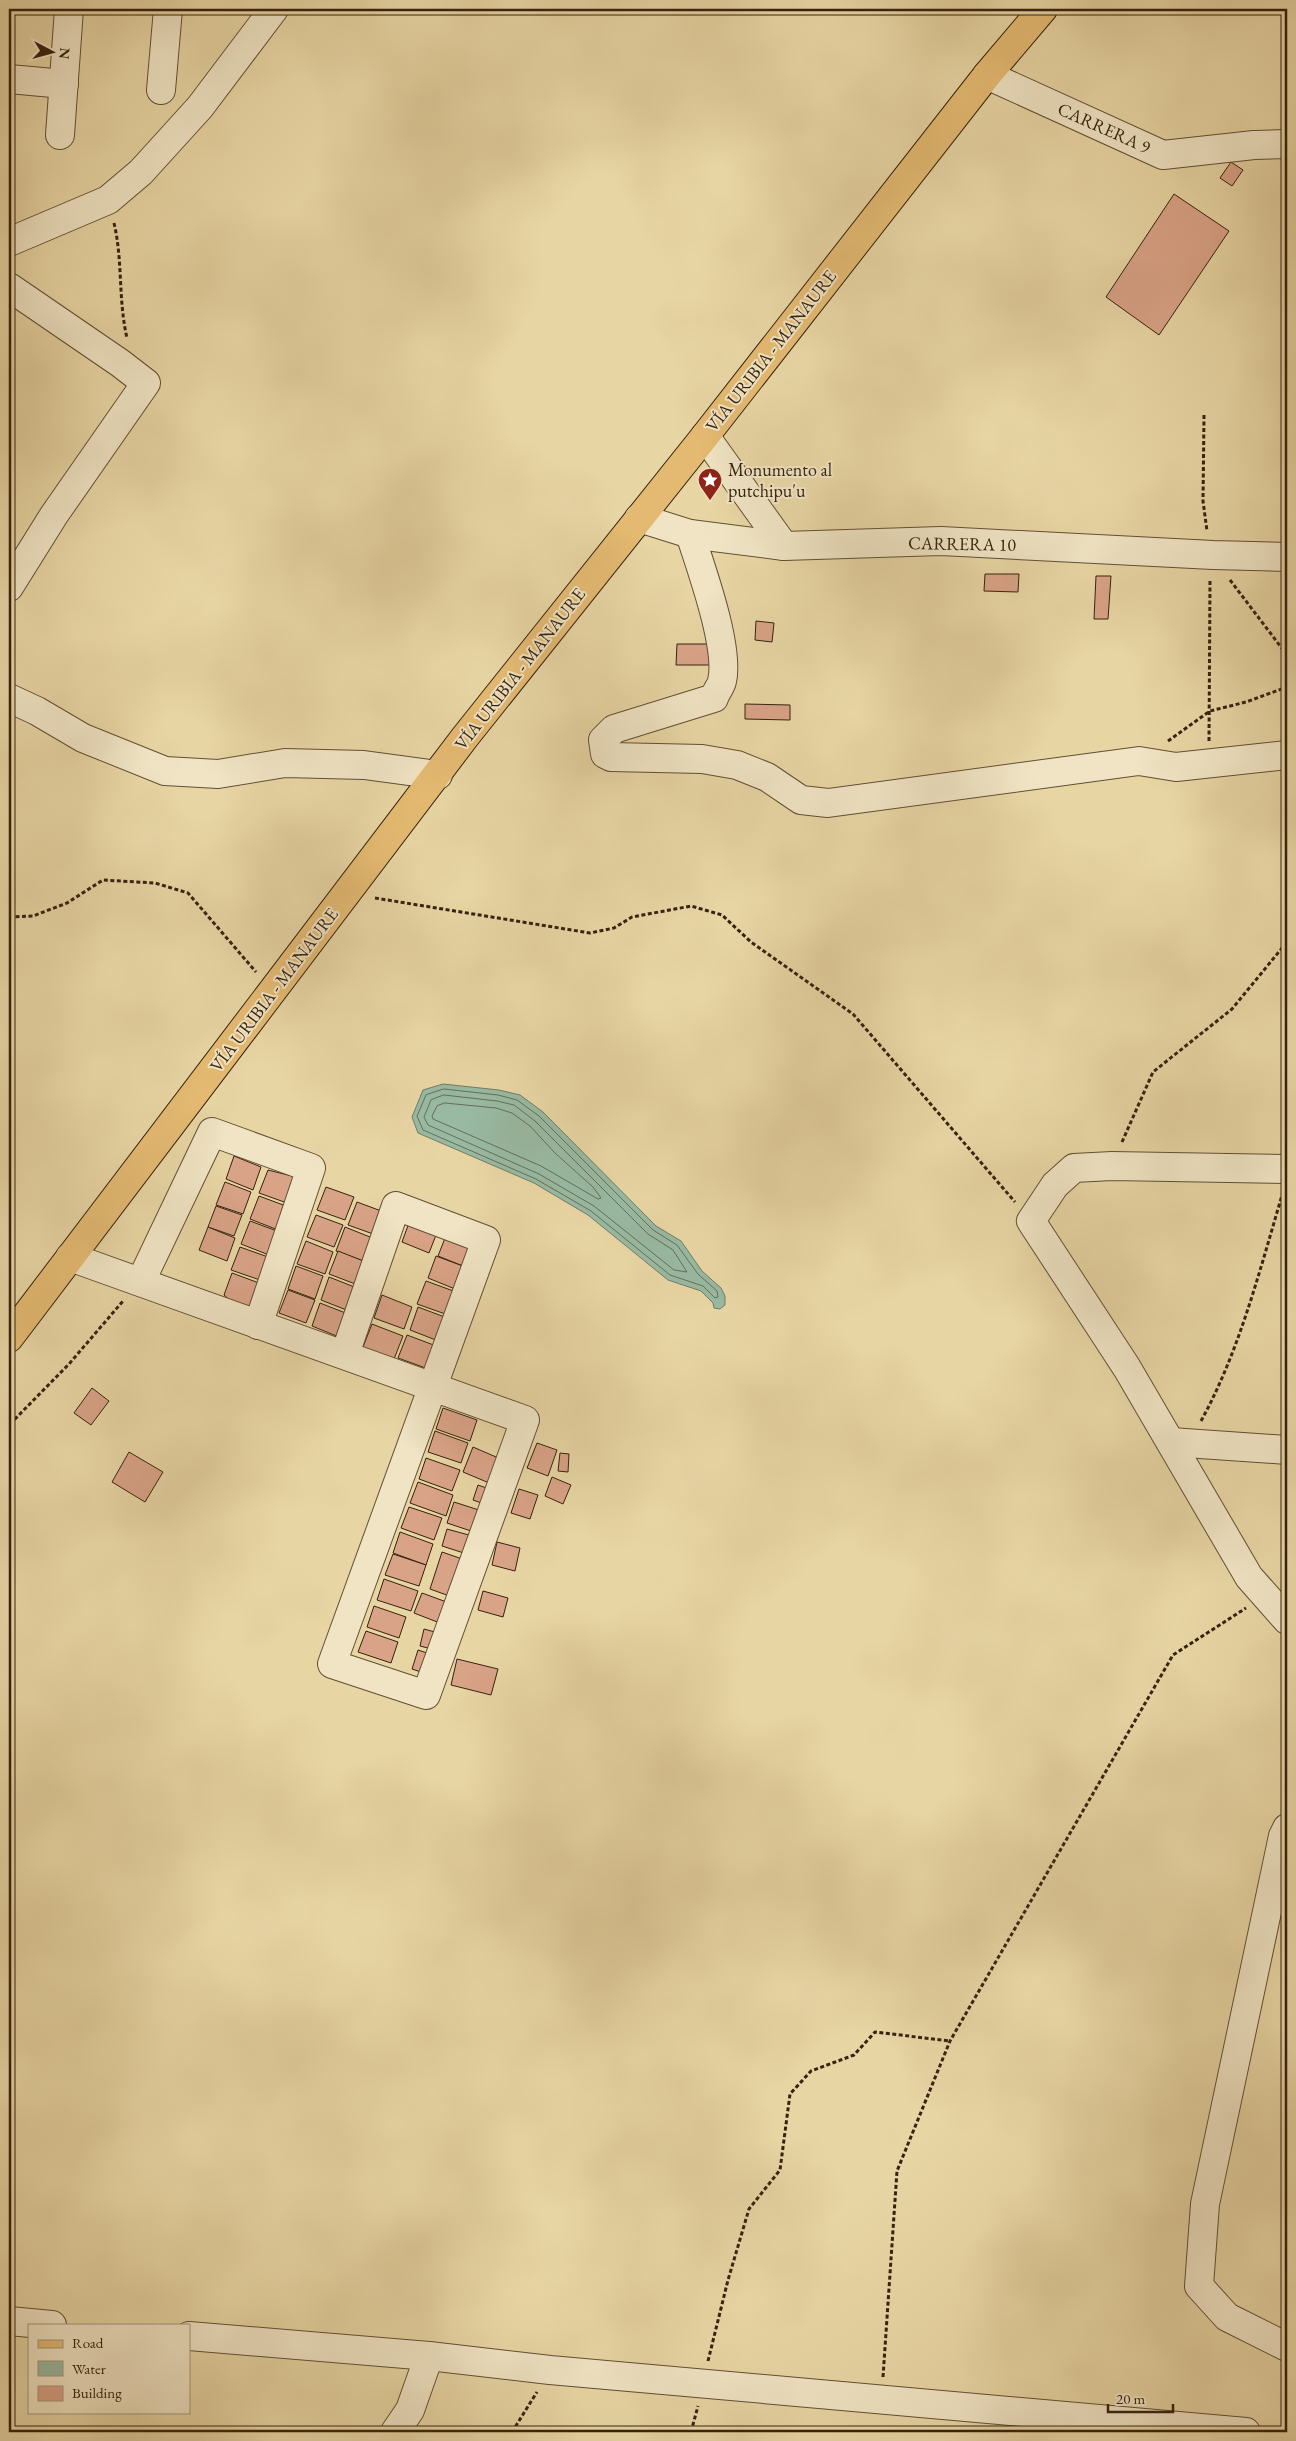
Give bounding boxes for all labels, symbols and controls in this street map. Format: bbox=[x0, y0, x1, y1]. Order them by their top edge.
north arrow bbox=[28, 28, 78, 78]
text: N bbox=[55, 47, 74, 61]
street label: CARRERA 9 bbox=[1054, 97, 1155, 158]
street label: VÍA URIBIA - MANAURE bbox=[700, 265, 841, 436]
place label: Monumento al putchipu'u bbox=[728, 458, 832, 502]
place icon: Monumento al putchipu'u bbox=[697, 467, 723, 501]
street label: CARRERA 10 bbox=[908, 531, 1017, 556]
street label: VÍA URIBIA - MANAURE bbox=[449, 583, 590, 754]
street label: VÍA URIBIA - MANAURE bbox=[204, 903, 343, 1076]
legend bbox=[28, 2324, 190, 2414]
text: Road bbox=[72, 2333, 104, 2352]
text: Water bbox=[72, 2359, 106, 2378]
scale bar bbox=[1108, 2381, 1174, 2413]
text: Building bbox=[72, 2383, 122, 2402]
text: 20 m bbox=[1116, 2389, 1145, 2408]

